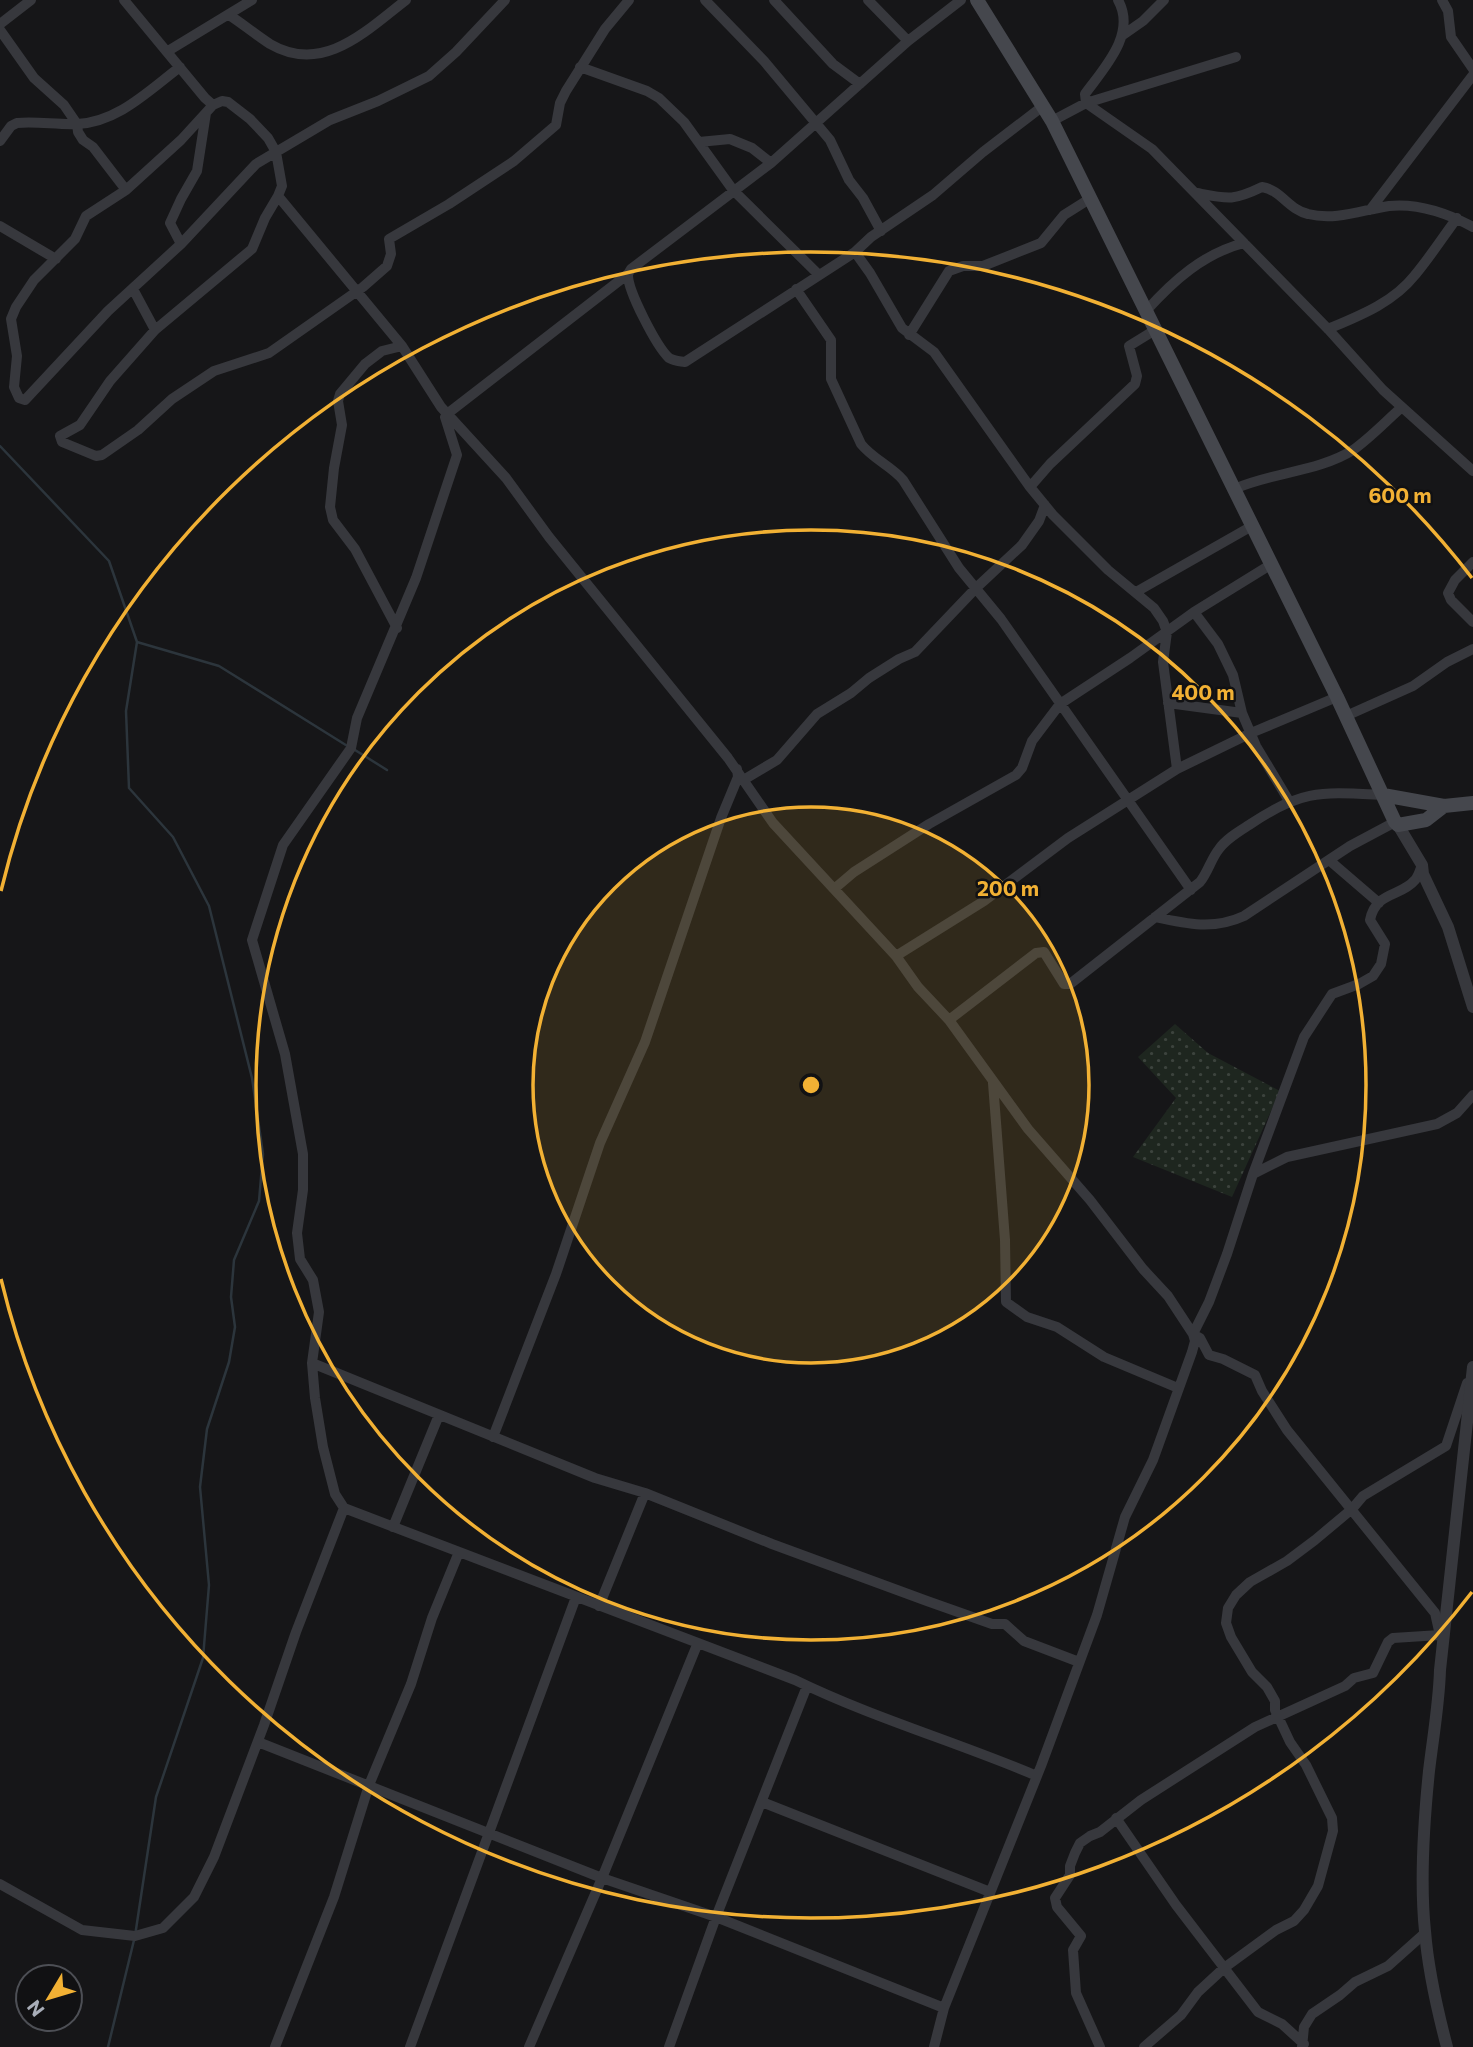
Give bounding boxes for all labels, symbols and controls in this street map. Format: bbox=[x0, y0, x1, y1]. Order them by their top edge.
text: 600 m bbox=[1368, 482, 1432, 507]
text: 400 m bbox=[1171, 679, 1235, 704]
text: 200 m bbox=[977, 875, 1039, 900]
centre of rings bbox=[799, 1073, 823, 1097]
north arrow bbox=[14, 1963, 84, 2033]
text: N bbox=[22, 1996, 49, 2021]

